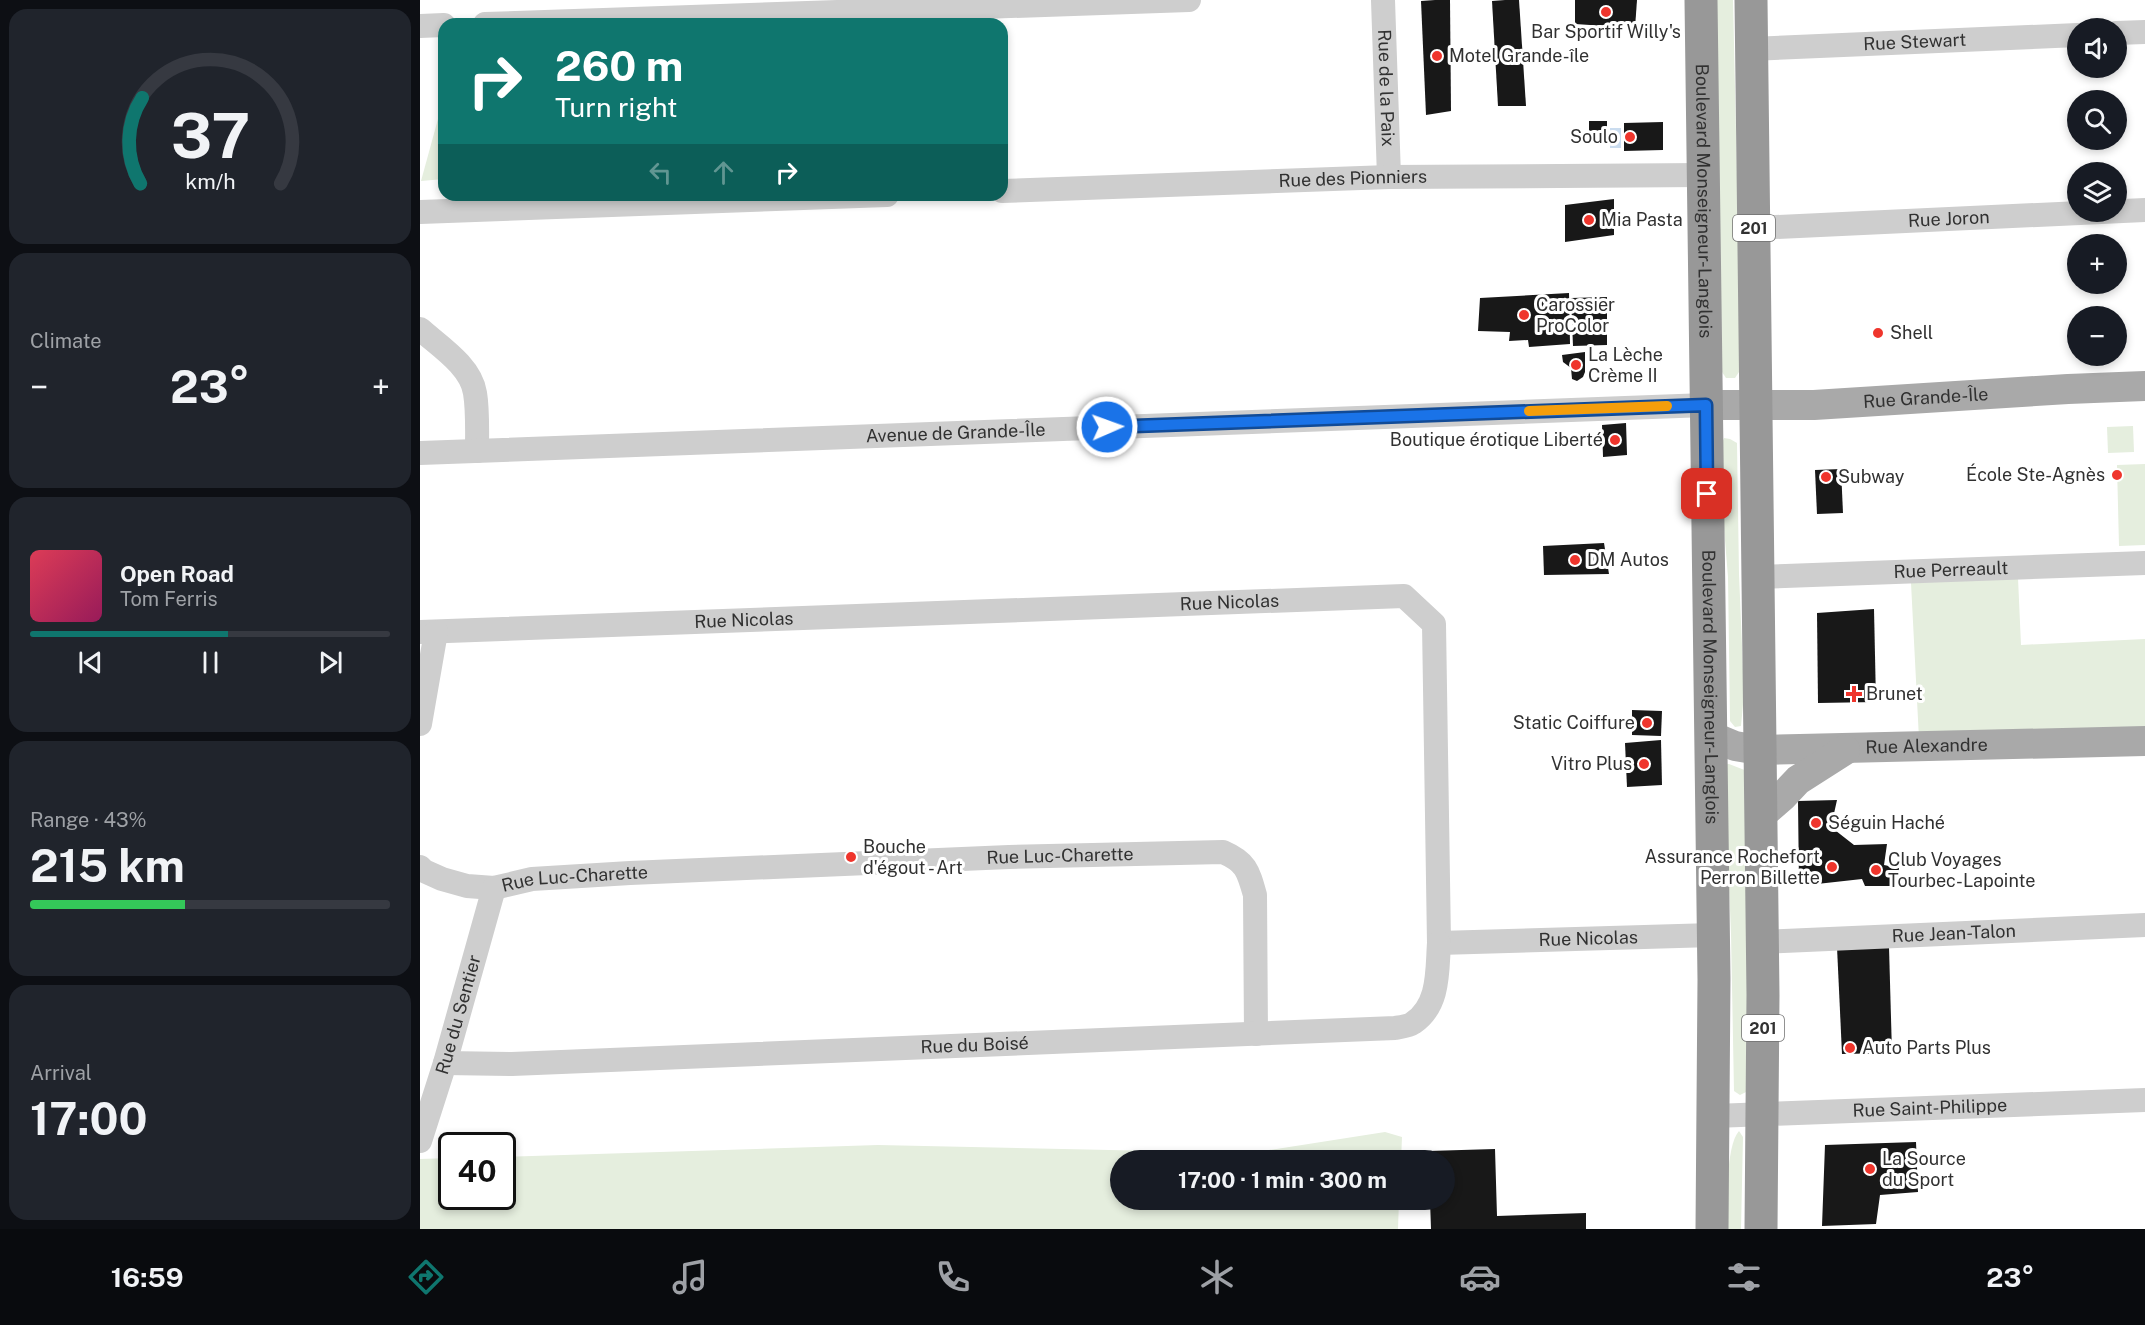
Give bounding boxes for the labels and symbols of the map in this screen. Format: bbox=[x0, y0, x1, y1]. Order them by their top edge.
marker: Bar Sportif Willy's bbox=[1599, 5, 1613, 19]
place label: Bar Sportif Willy's bbox=[1531, 21, 1681, 42]
street label: Rue de la Paix bbox=[1374, 29, 1399, 147]
street label: Rue Stewart bbox=[1863, 29, 1967, 54]
place label: Motel Grande-île bbox=[1449, 45, 1589, 66]
marker: Motel Grande-île bbox=[1430, 49, 1444, 63]
street label: Boulevard Monseigneur-Langlois bbox=[1692, 64, 1716, 338]
place label: Soulo bbox=[1570, 126, 1618, 147]
marker: Soulo bbox=[1623, 130, 1637, 144]
street label: Rue des Pionniers bbox=[1278, 166, 1427, 191]
street label: Rue Joron bbox=[1908, 206, 1990, 231]
place label: Mia Pasta bbox=[1601, 209, 1683, 230]
marker: Mia Pasta bbox=[1582, 213, 1596, 227]
road number: 201 bbox=[1733, 215, 1775, 241]
place label: Carossier ProColor bbox=[1536, 294, 1615, 336]
marker: Carossier ProColor bbox=[1517, 308, 1531, 322]
place label: Shell bbox=[1890, 322, 1933, 343]
marker: Shell bbox=[1871, 326, 1885, 340]
place label: La Lèche Crème II bbox=[1588, 344, 1663, 386]
marker: La Lèche Crème II bbox=[1569, 358, 1583, 372]
street label: Rue Grande-Île bbox=[1862, 383, 1989, 412]
position arrow bbox=[1075, 395, 1139, 459]
street label: Avenue de Grande-Île bbox=[865, 419, 1046, 446]
place label: Boutique érotique Liberté bbox=[1390, 429, 1603, 450]
marker: Boutique érotique Liberté bbox=[1608, 433, 1622, 447]
place label: École Ste-Agnès bbox=[1966, 463, 2105, 485]
place label: Subway bbox=[1838, 466, 1905, 487]
pin bbox=[1681, 468, 1732, 519]
marker: École Ste-Agnès bbox=[2110, 468, 2124, 482]
marker: Subway bbox=[1819, 470, 1833, 484]
place label: DM Autos bbox=[1587, 549, 1669, 570]
street label: Boulevard Monseigneur-Langlois bbox=[1698, 549, 1723, 824]
marker: DM Autos bbox=[1568, 553, 1582, 567]
street label: Rue Perreault bbox=[1893, 557, 2009, 582]
street label: Rue Nicolas bbox=[1179, 590, 1279, 614]
street label: Rue Nicolas bbox=[694, 607, 794, 632]
place label: Brunet bbox=[1866, 683, 1923, 704]
marker: Brunet bbox=[1847, 687, 1861, 701]
place label: Static Coiffure bbox=[1513, 712, 1635, 733]
marker: Static Coiffure bbox=[1640, 716, 1654, 730]
street label: Rue Alexandre bbox=[1865, 734, 1988, 758]
place label: Vitro Plus bbox=[1551, 753, 1632, 774]
marker: Vitro Plus bbox=[1637, 757, 1651, 771]
place label: Séguin Haché bbox=[1828, 812, 1945, 833]
marker: Séguin Haché bbox=[1809, 816, 1823, 830]
place label: Bouche d'égout - Art bbox=[863, 836, 963, 878]
street label: Rue Luc-Charette bbox=[986, 843, 1134, 868]
place label: Assurance Rochefort Perron Billette bbox=[1645, 846, 1820, 888]
place label: Club Voyages Tourbec-Lapointe bbox=[1888, 849, 2035, 891]
marker: Bouche d'égout - Art bbox=[844, 850, 858, 864]
marker: Assurance Rochefort Perron Billette bbox=[1825, 860, 1839, 874]
street label: Rue Luc-Charette bbox=[499, 861, 648, 896]
marker: Club Voyages Tourbec-Lapointe bbox=[1869, 863, 1883, 877]
street label: Rue Jean-Talon bbox=[1891, 920, 2016, 946]
street label: Rue Nicolas bbox=[1538, 926, 1638, 950]
street label: Rue du Sentier bbox=[431, 952, 485, 1077]
road number: 201 bbox=[1742, 1015, 1784, 1041]
street label: Rue du Boisé bbox=[920, 1032, 1029, 1057]
place label: Auto Parts Plus bbox=[1862, 1037, 1991, 1058]
marker: Auto Parts Plus bbox=[1843, 1041, 1857, 1055]
street label: Rue Saint-Philippe bbox=[1852, 1094, 2008, 1121]
speed limit sign: 40 bbox=[438, 1132, 516, 1210]
place label: La Source du Sport bbox=[1882, 1148, 1966, 1190]
marker: La Source du Sport bbox=[1863, 1162, 1877, 1176]

